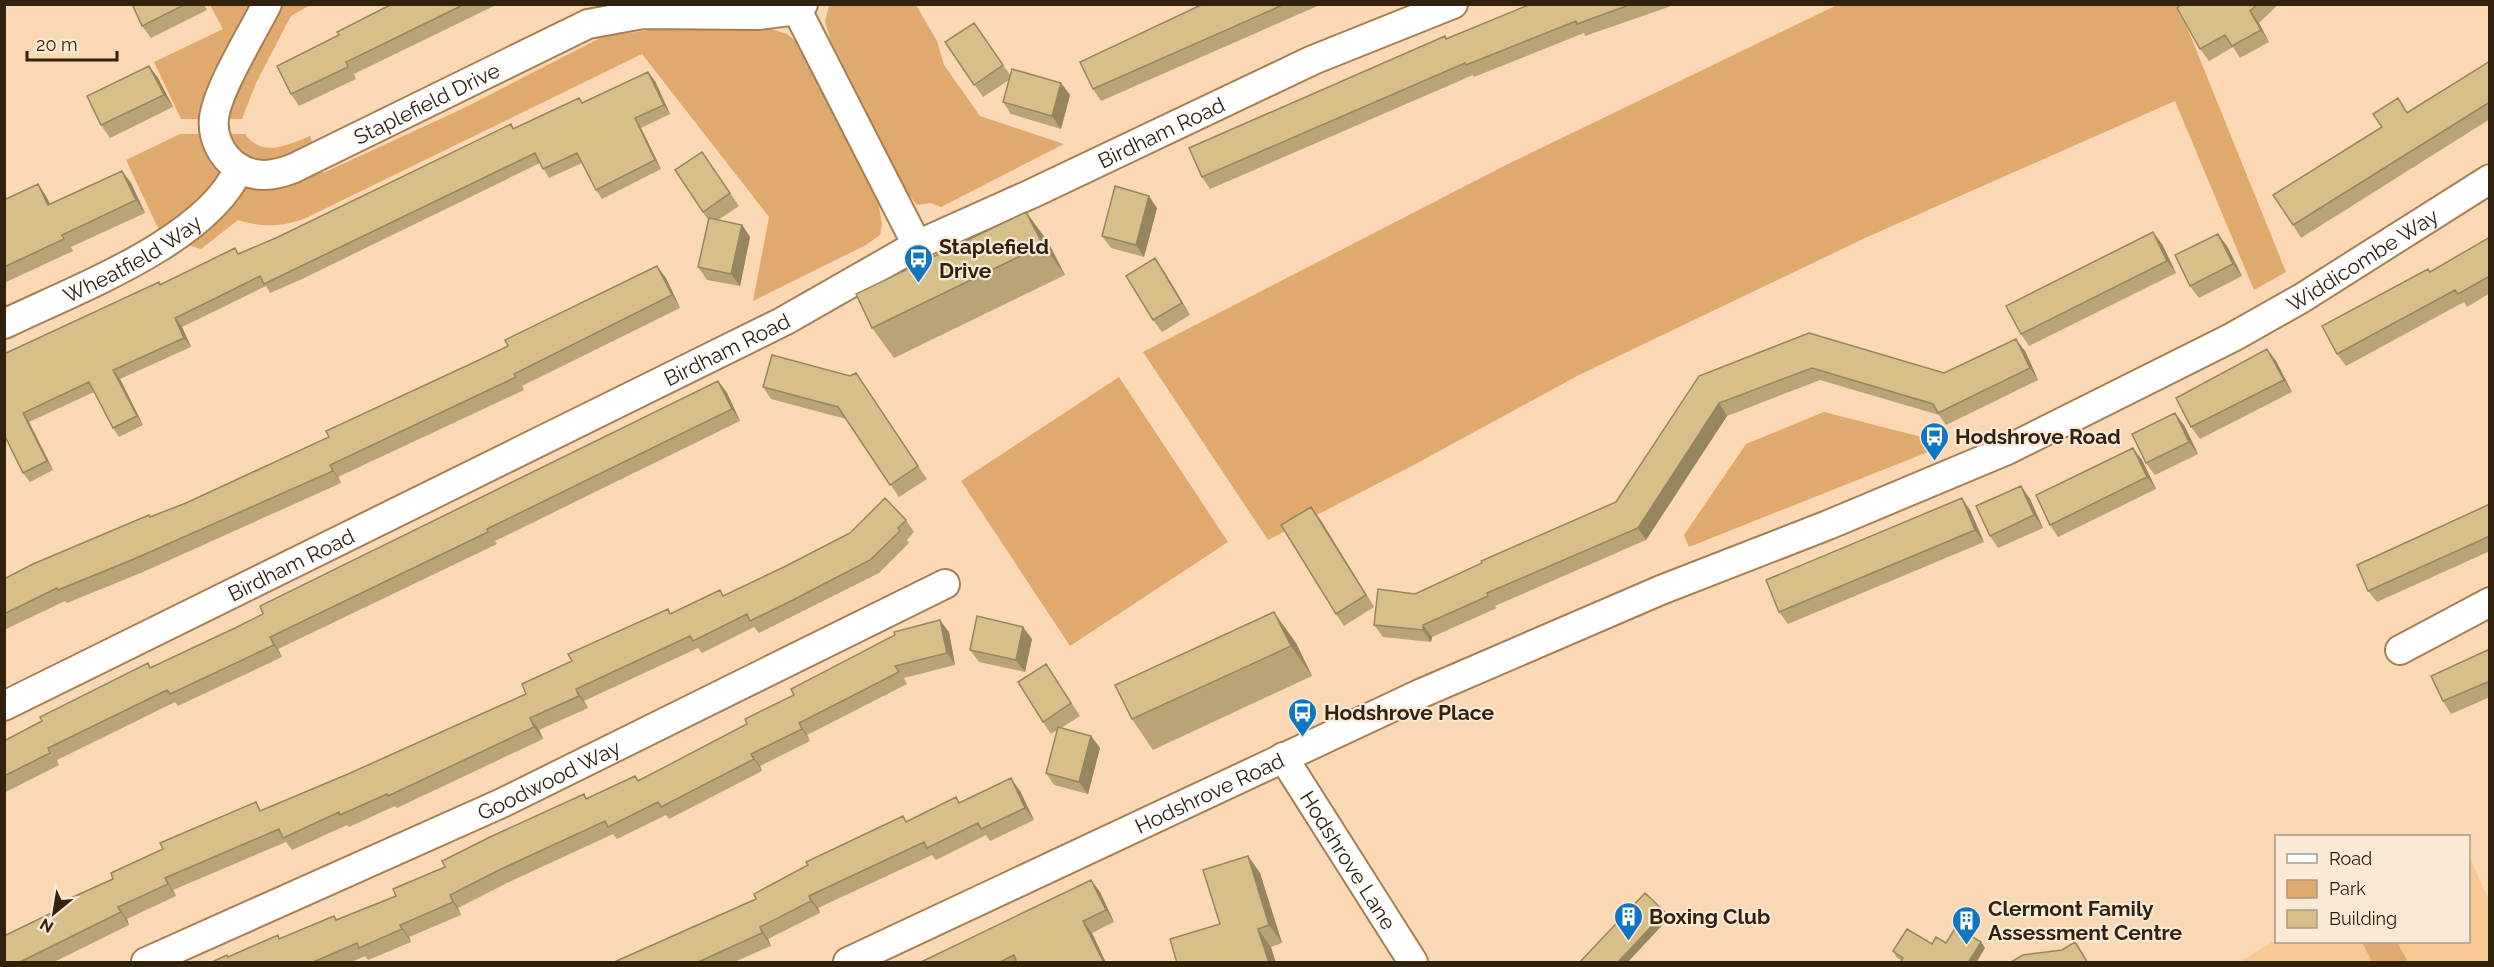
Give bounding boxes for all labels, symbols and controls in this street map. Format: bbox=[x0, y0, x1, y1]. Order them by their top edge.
scale bar bbox=[27, 24, 117, 62]
text: 20 m bbox=[36, 34, 78, 55]
street label: Staplefield Drive bbox=[350, 57, 503, 149]
street label: Birdham Road bbox=[1094, 91, 1229, 173]
street label: Widdicombe Way bbox=[2283, 203, 2443, 316]
street label: Wheatfield Way bbox=[59, 209, 206, 308]
place label: Staplefield Drive bbox=[939, 234, 1049, 283]
bus stop icon: Staplefield Drive bbox=[902, 242, 934, 284]
street label: Birdham Road bbox=[660, 308, 794, 391]
bus stop icon: Hodshrove Road bbox=[1918, 420, 1950, 462]
place label: Hodshrove Road bbox=[1955, 424, 2121, 449]
street label: Birdham Road bbox=[224, 523, 358, 606]
bus stop icon: Hodshrove Place bbox=[1287, 696, 1319, 738]
place label: Hodshrove Place bbox=[1324, 700, 1494, 725]
street label: Goodwood Way bbox=[473, 734, 624, 825]
street label: Hodshrove Road bbox=[1131, 747, 1288, 838]
street label: Hodshrove Lane bbox=[1295, 786, 1402, 934]
legend bbox=[2275, 835, 2470, 943]
text: Road bbox=[2329, 848, 2372, 869]
text: Park bbox=[2329, 878, 2366, 899]
north arrow bbox=[24, 883, 84, 943]
place label: Clermont Family Assessment Centre bbox=[1988, 896, 2183, 945]
building icon: Boxing Club bbox=[1612, 900, 1644, 942]
place label: Boxing Club bbox=[1649, 904, 1770, 929]
building icon: Clermont Family Assessment Centre bbox=[1951, 904, 1983, 946]
text: Building bbox=[2329, 908, 2397, 929]
text: N bbox=[37, 914, 57, 937]

